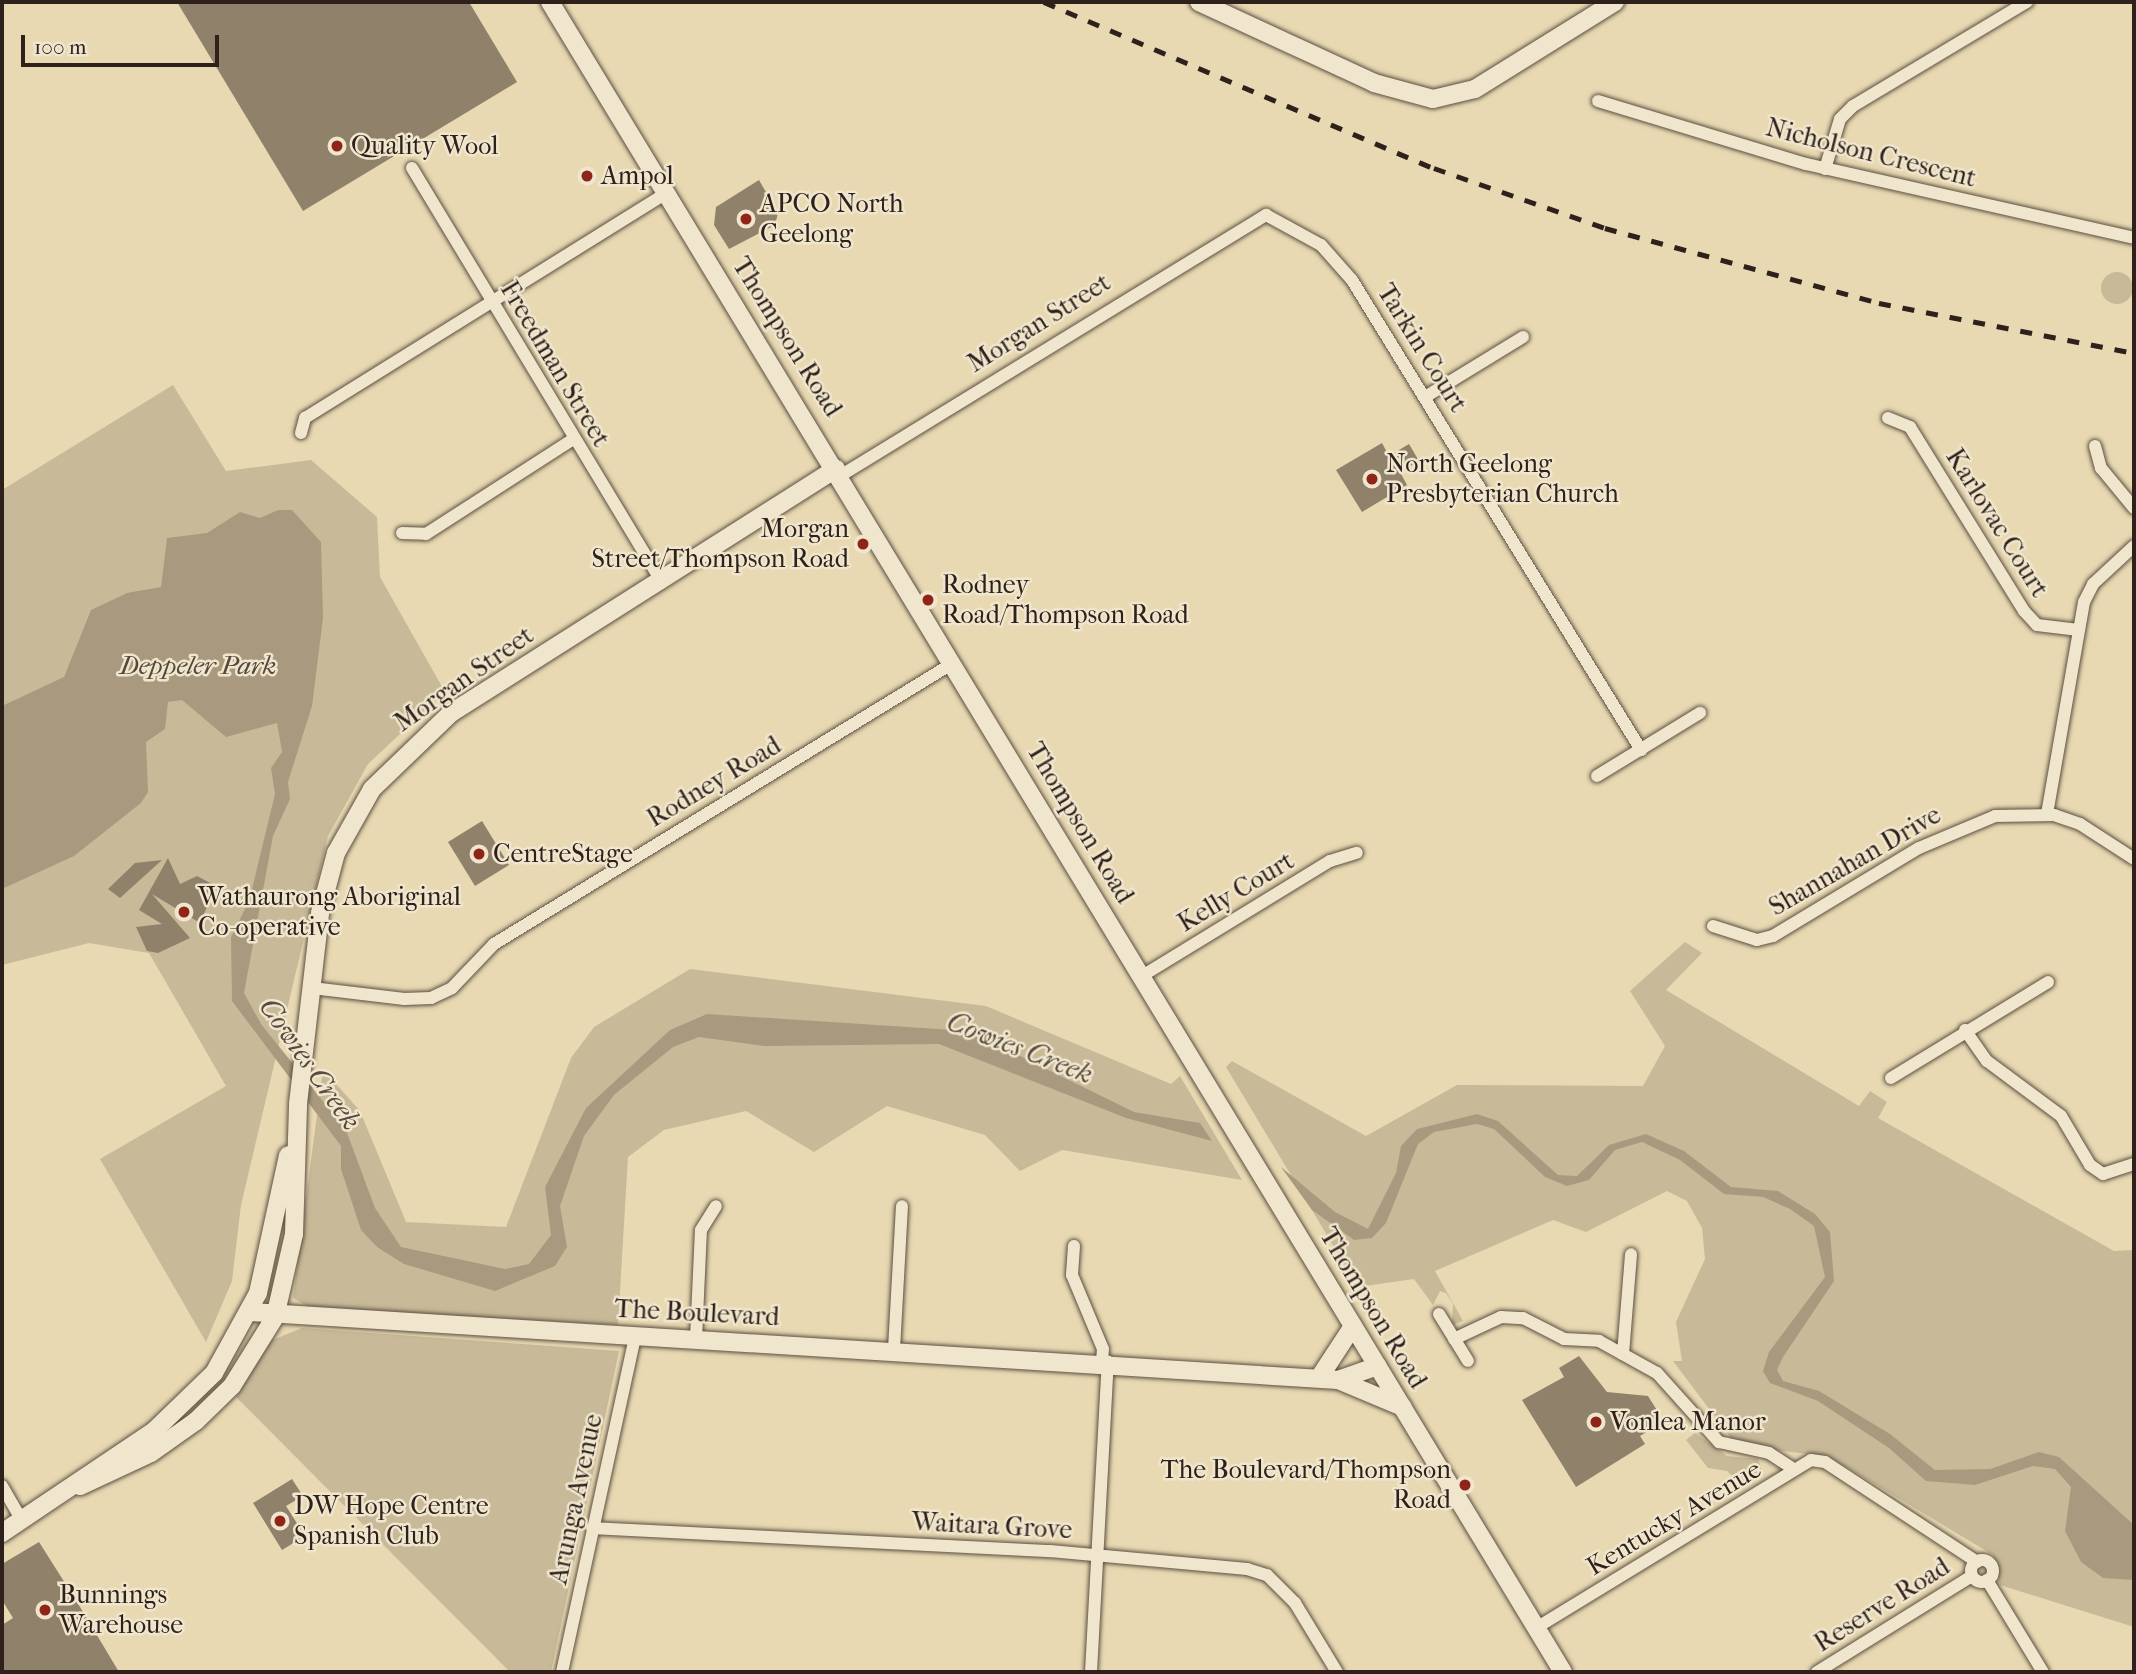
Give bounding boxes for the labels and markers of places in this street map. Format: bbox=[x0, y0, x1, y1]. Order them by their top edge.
place label: Quality Wool bbox=[351, 130, 498, 162]
marker: Quality Wool bbox=[329, 138, 345, 154]
place label: Ampol bbox=[601, 160, 674, 192]
marker: Ampol bbox=[579, 168, 595, 184]
place label: APCO North Geelong bbox=[760, 188, 904, 249]
marker: APCO North Geelong bbox=[738, 211, 754, 227]
place label: North Geelong Presbyterian Church bbox=[1386, 448, 1619, 510]
marker: North Geelong Presbyterian Church bbox=[1364, 471, 1380, 487]
place label: Morgan Street/Thompson Road bbox=[592, 513, 849, 574]
marker: Morgan Street/Thompson Road bbox=[855, 536, 871, 552]
place label: Rodney Road/Thompson Road bbox=[942, 569, 1189, 630]
marker: Rodney Road/Thompson Road bbox=[920, 592, 936, 608]
place label: CentreStage bbox=[493, 838, 633, 870]
marker: CentreStage bbox=[471, 846, 487, 862]
place label: Wathaurong Aboriginal Co-operative bbox=[198, 881, 461, 942]
marker: Wathaurong Aboriginal Co-operative bbox=[176, 904, 192, 920]
place label: Vonlea Manor bbox=[1610, 1406, 1766, 1438]
marker: Vonlea Manor bbox=[1588, 1414, 1604, 1430]
place label: The Boulevard/Thompson Road bbox=[1161, 1454, 1451, 1516]
marker: The Boulevard/Thompson Road bbox=[1457, 1477, 1473, 1493]
place label: DW Hope Centre Spanish Club bbox=[294, 1490, 489, 1552]
marker: DW Hope Centre Spanish Club bbox=[272, 1513, 288, 1529]
place label: Bunnings Warehouse bbox=[59, 1579, 183, 1640]
marker: Bunnings Warehouse bbox=[37, 1602, 53, 1618]

